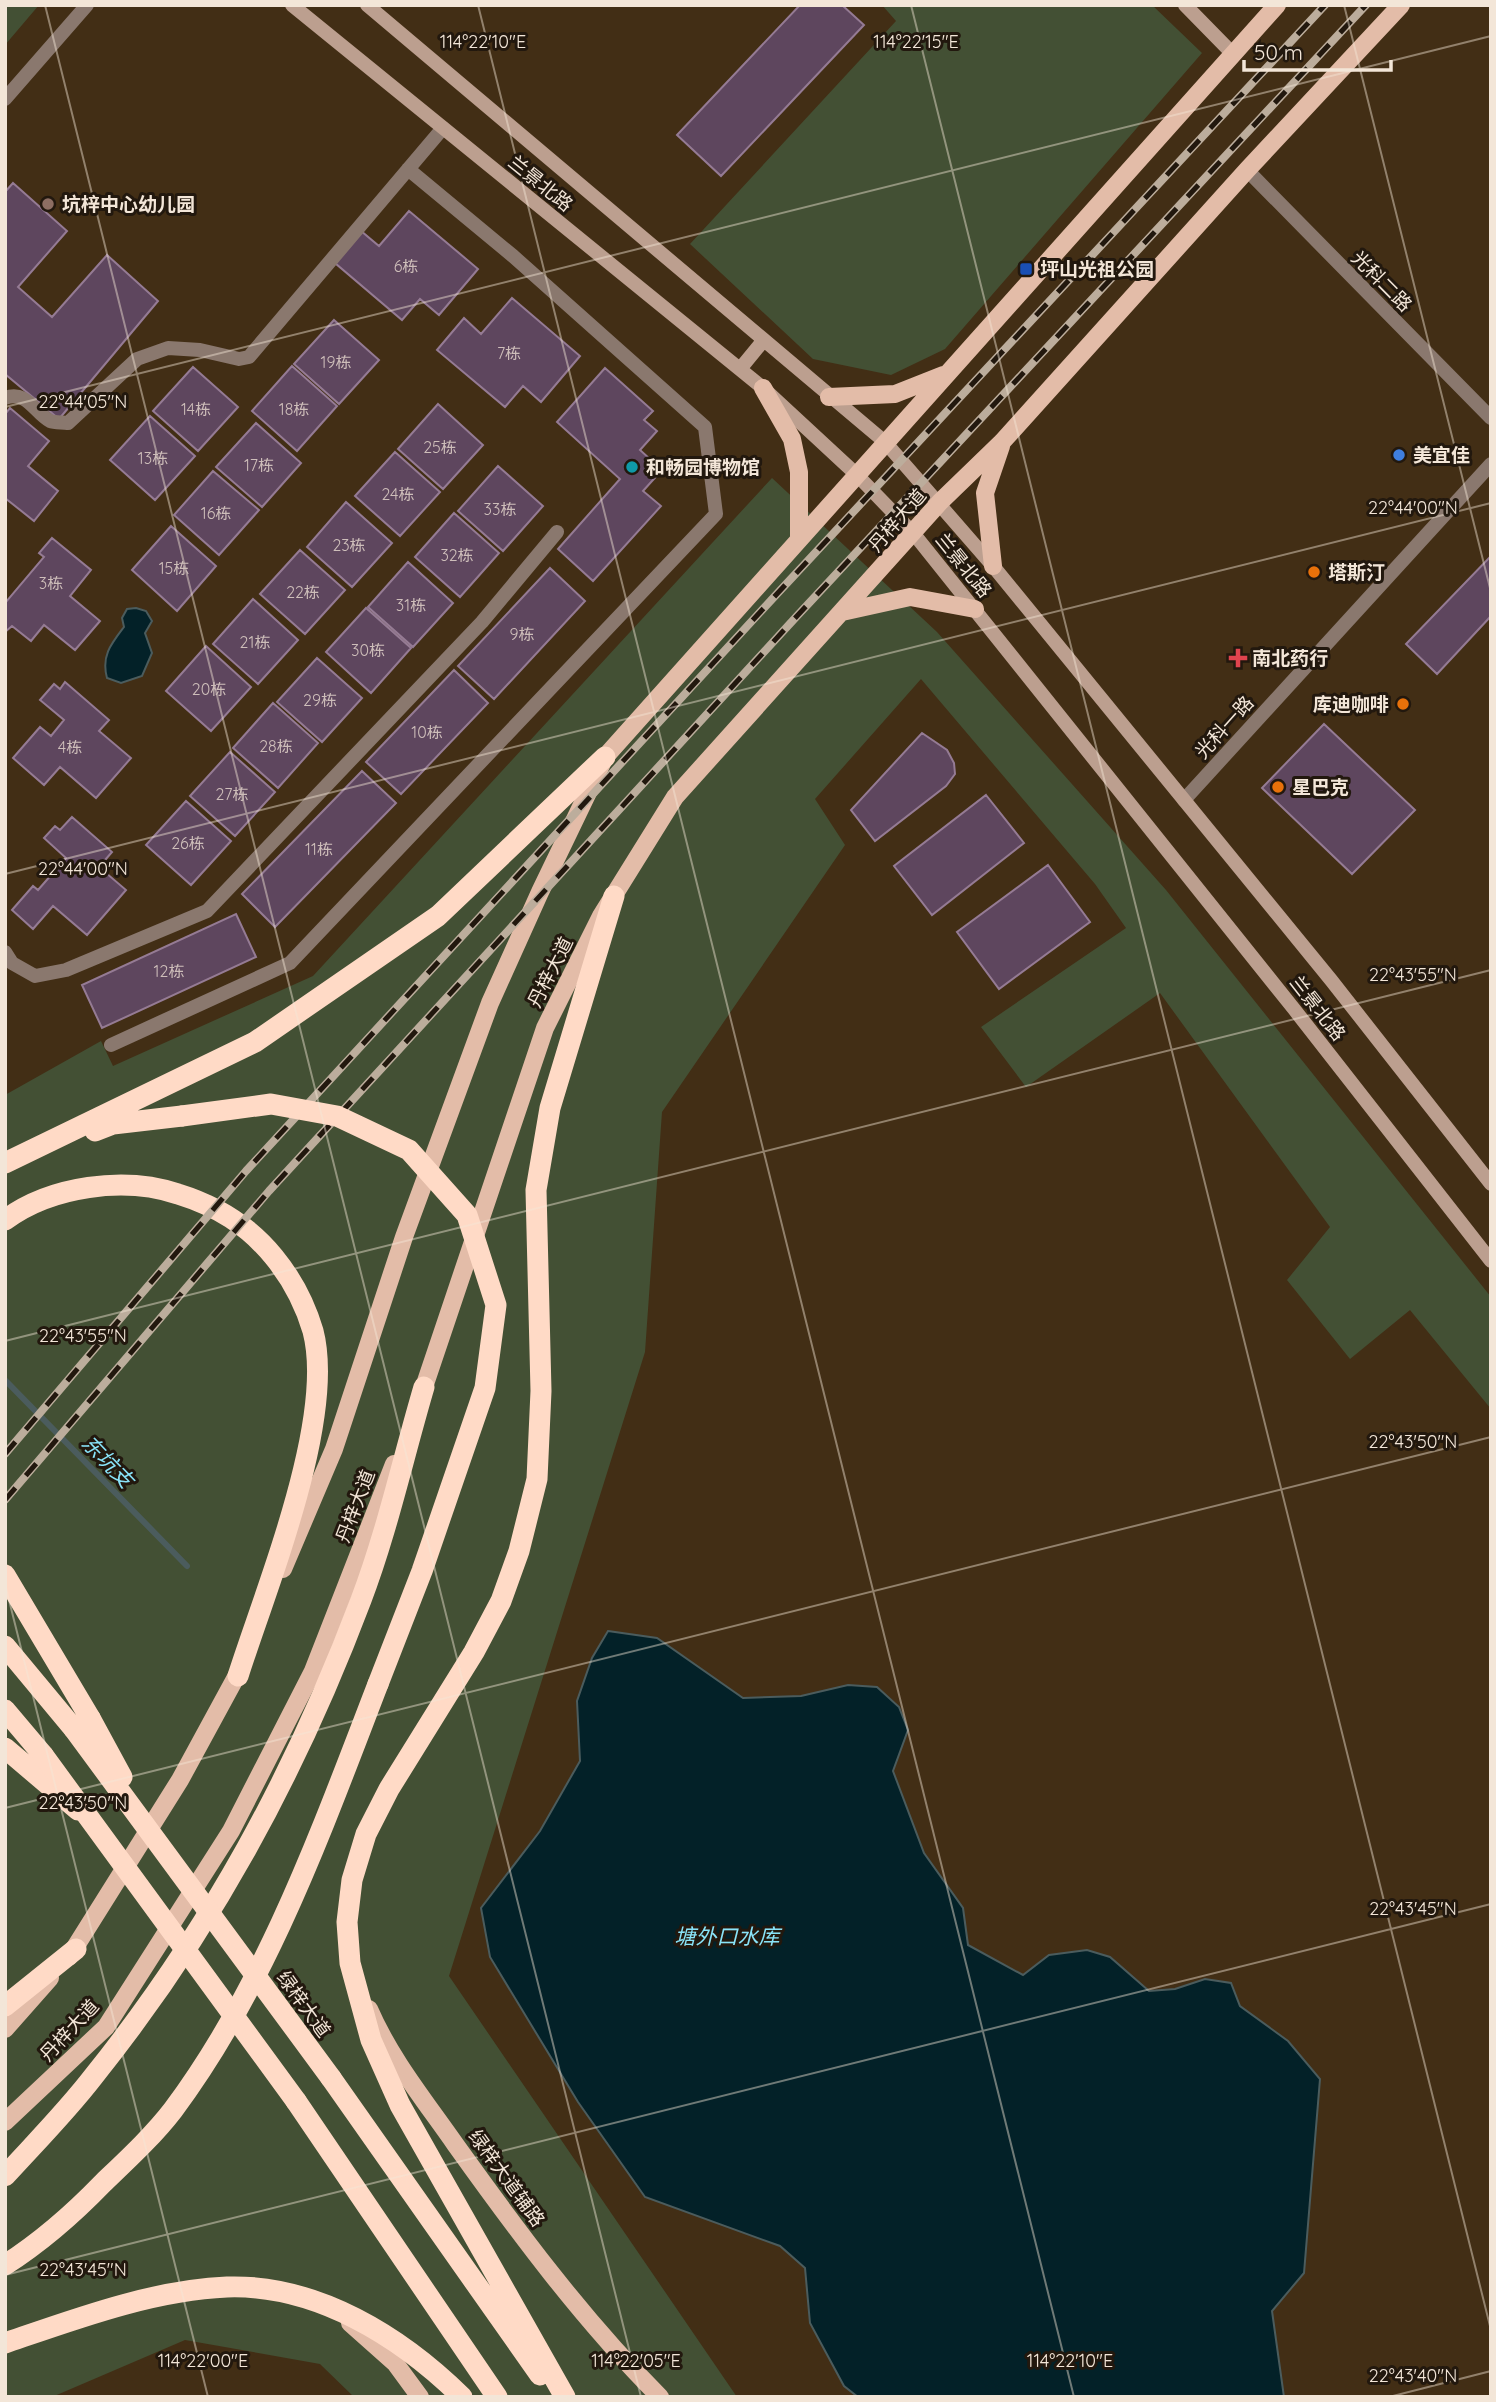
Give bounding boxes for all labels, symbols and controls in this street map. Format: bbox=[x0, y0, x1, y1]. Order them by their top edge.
scale bar bbox=[1244, 28, 1391, 72]
text: 114°22'10"E bbox=[440, 30, 526, 53]
text: 114°22'15"E bbox=[873, 30, 959, 53]
text: 50 m bbox=[1254, 39, 1303, 65]
street label: 兰景北路 bbox=[504, 150, 578, 216]
place label: 坑梓中心幼儿园 bbox=[62, 192, 195, 216]
marker: 坑梓中心幼儿园 bbox=[40, 196, 56, 212]
street label: 光科二路 bbox=[1347, 246, 1417, 316]
house number: 6栋 bbox=[394, 256, 418, 276]
place label: 坪山光祖公园 bbox=[1040, 257, 1154, 281]
marker: 坪山光祖公园 bbox=[1018, 261, 1034, 277]
house number: 7栋 bbox=[497, 343, 521, 363]
house number: 19栋 bbox=[321, 352, 351, 372]
text: 22°44'05"N bbox=[39, 390, 127, 413]
house number: 14栋 bbox=[181, 399, 211, 419]
house number: 18栋 bbox=[279, 399, 309, 419]
house number: 25栋 bbox=[423, 437, 457, 457]
place label: 美宜佳 bbox=[1413, 443, 1470, 467]
marker: 美宜佳 bbox=[1391, 447, 1407, 463]
house number: 13栋 bbox=[138, 448, 168, 468]
house number: 17栋 bbox=[244, 455, 274, 475]
place label: 和畅园博物馆 bbox=[646, 455, 760, 479]
marker: 和畅园博物馆 bbox=[624, 459, 640, 475]
street label: 丹梓大道 bbox=[863, 483, 931, 557]
house number: 24栋 bbox=[381, 484, 415, 504]
text: 22°44'00"N bbox=[1368, 496, 1458, 519]
house number: 33栋 bbox=[484, 499, 516, 519]
house number: 16栋 bbox=[201, 503, 231, 523]
street label: 兰景北路 bbox=[931, 528, 997, 602]
house number: 23栋 bbox=[332, 535, 366, 555]
house number: 32栋 bbox=[440, 545, 474, 565]
house number: 15栋 bbox=[159, 558, 189, 578]
place label: 塔斯汀 bbox=[1328, 560, 1385, 584]
marker: 塔斯汀 bbox=[1306, 564, 1322, 580]
house number: 3栋 bbox=[39, 573, 63, 593]
house number: 22栋 bbox=[286, 582, 320, 602]
house number: 31栋 bbox=[396, 595, 426, 615]
house number: 9栋 bbox=[510, 624, 534, 644]
house number: 21栋 bbox=[240, 632, 270, 652]
house number: 30栋 bbox=[351, 640, 385, 660]
place label: 南北药行 bbox=[1252, 646, 1328, 670]
marker: 南北药行 bbox=[1230, 650, 1246, 666]
house number: 20栋 bbox=[192, 679, 226, 699]
house number: 29栋 bbox=[303, 690, 337, 710]
street label: 光科一路 bbox=[1190, 691, 1258, 763]
place label: 库迪咖啡 bbox=[1313, 692, 1389, 716]
marker: 库迪咖啡 bbox=[1395, 696, 1411, 712]
house number: 10栋 bbox=[411, 722, 443, 742]
house number: 28栋 bbox=[259, 736, 293, 756]
house number: 4栋 bbox=[58, 737, 82, 757]
place label: 星巴克 bbox=[1292, 775, 1349, 799]
marker: 星巴克 bbox=[1270, 779, 1286, 795]
house number: 27栋 bbox=[216, 784, 248, 804]
house number: 26栋 bbox=[171, 833, 205, 853]
house number: 11栋 bbox=[305, 839, 333, 859]
text: 22°44'00"N bbox=[38, 857, 128, 880]
street label: 丹梓大道 bbox=[522, 933, 578, 1011]
house number: 12栋 bbox=[154, 961, 184, 981]
text: 22°43'55"N bbox=[1369, 963, 1457, 986]
street label: 兰景北路 bbox=[1285, 971, 1351, 1045]
text: 22°43'55"N bbox=[39, 1324, 127, 1347]
water label: 东坑支 bbox=[77, 1429, 141, 1494]
text: 22°43'50"N bbox=[1369, 1430, 1457, 1453]
street label: 丹梓大道 bbox=[330, 1466, 380, 1546]
text: 22°43'50"N bbox=[39, 1791, 127, 1814]
text: 22°43'45"N bbox=[1369, 1897, 1457, 1920]
water label: 塘外口水库 bbox=[675, 1923, 782, 1949]
street label: 绿梓大道 bbox=[272, 1966, 336, 2042]
street label: 丹梓大道 bbox=[34, 1994, 104, 2066]
street label: 绿梓大道辅路 bbox=[464, 2125, 550, 2231]
text: 22°43'45"N bbox=[39, 2258, 127, 2281]
text: 114°22'00"E bbox=[158, 2349, 248, 2372]
text: 114°22'05"E bbox=[591, 2349, 681, 2372]
text: 114°22'10"E bbox=[1027, 2349, 1113, 2372]
text: 22°43'40"N bbox=[1369, 2364, 1457, 2387]

